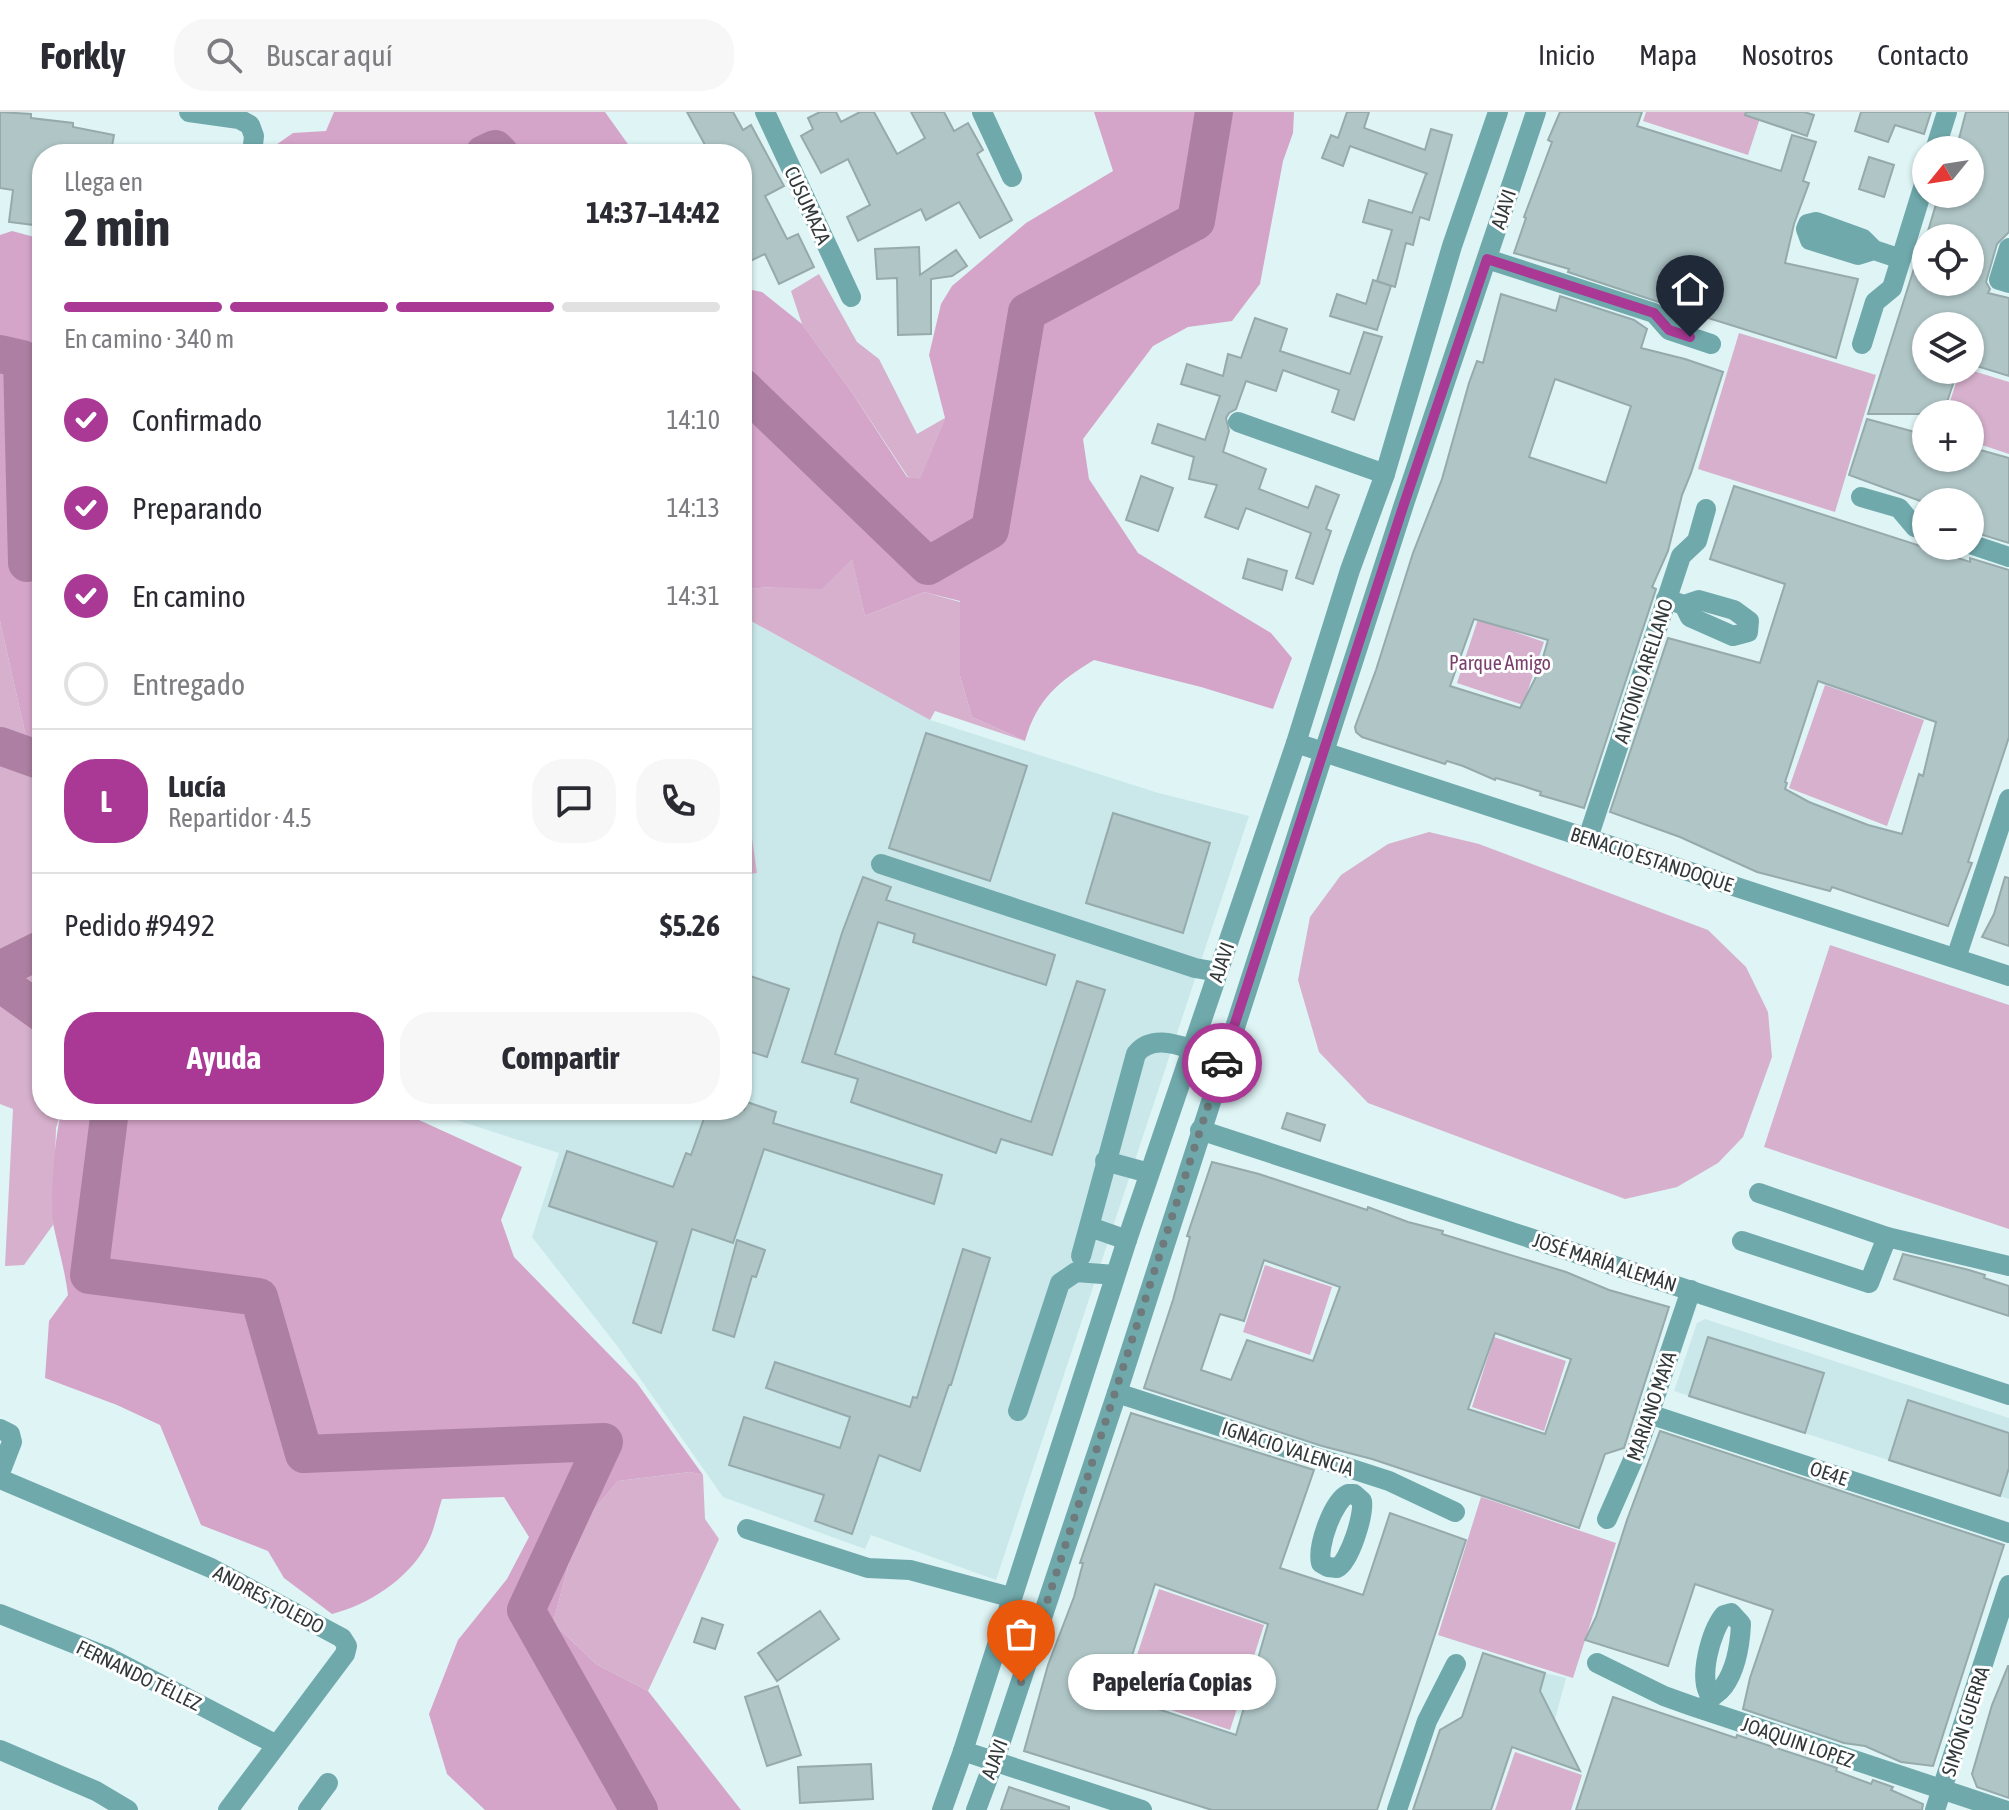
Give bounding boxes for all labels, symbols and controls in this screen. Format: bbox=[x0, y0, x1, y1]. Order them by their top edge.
search box bbox=[174, 19, 734, 91]
icon: search bbox=[202, 33, 246, 77]
text: Forkly bbox=[40, 34, 126, 77]
text: Buscar aquí bbox=[266, 38, 393, 72]
text: Inicio bbox=[1538, 39, 1595, 71]
text: Mapa bbox=[1639, 39, 1697, 71]
text: Nosotros bbox=[1741, 39, 1833, 71]
text: Contacto bbox=[1877, 39, 1969, 71]
north arrow bbox=[1912, 136, 1984, 208]
map controls bbox=[1912, 136, 1984, 560]
street label: CUSUMAZA bbox=[780, 163, 836, 248]
text: Llega en bbox=[64, 167, 143, 197]
street label: AJAVI bbox=[1486, 186, 1520, 232]
text: 14:37–14:42 bbox=[586, 195, 720, 229]
text: 2 min bbox=[64, 197, 170, 257]
button: locate bbox=[1912, 224, 1984, 296]
pin bbox=[1656, 255, 1724, 337]
icon: home bbox=[1668, 267, 1712, 311]
button: layers bbox=[1912, 312, 1984, 384]
text: En camino · 340 m bbox=[64, 324, 234, 354]
icon: check bbox=[64, 398, 108, 442]
button: + bbox=[1912, 400, 1984, 472]
text: Confirmado bbox=[132, 403, 262, 437]
text: 14:10 bbox=[666, 405, 720, 435]
icon: check bbox=[64, 486, 108, 530]
button: − bbox=[1912, 488, 1984, 560]
text: Preparando bbox=[132, 491, 262, 525]
text: 14:13 bbox=[666, 493, 720, 523]
icon: check bbox=[64, 574, 108, 618]
text: En camino bbox=[132, 579, 246, 613]
text: 14:31 bbox=[666, 581, 720, 611]
street label: ANTONIO ARELLANO bbox=[1609, 596, 1677, 746]
park label: Parque Amigo bbox=[1449, 651, 1551, 674]
text: Entregado bbox=[132, 667, 245, 701]
button: chat bbox=[532, 759, 616, 843]
button: phone bbox=[636, 759, 720, 843]
text: Lucía bbox=[168, 769, 226, 803]
text: L bbox=[100, 784, 112, 818]
text: Repartidor · 4.5 bbox=[168, 803, 312, 833]
street label: BENACIO ESTANDOQUE bbox=[1568, 822, 1737, 896]
text: Pedido #9492 bbox=[64, 908, 215, 942]
text: $5.26 bbox=[660, 908, 720, 942]
street label: AJAVI bbox=[1204, 939, 1238, 985]
button: Ayuda bbox=[64, 1012, 384, 1104]
button: Compartir bbox=[400, 1012, 720, 1104]
courier bbox=[1182, 1023, 1262, 1103]
icon: car bbox=[1200, 1041, 1244, 1085]
street label: JOSÉ MARÍA ALEMÁN bbox=[1530, 1228, 1680, 1296]
street label: MARIANO MAYA bbox=[1622, 1348, 1681, 1464]
street label: IGNACIO VALENCIA bbox=[1219, 1416, 1357, 1480]
street label: OE4E bbox=[1807, 1456, 1851, 1490]
street label: ANDRES TOLEDO bbox=[210, 1560, 328, 1638]
pin bbox=[987, 1600, 1055, 1682]
icon: bag bbox=[999, 1612, 1043, 1656]
street label: FERNANDO TÉLLEZ bbox=[73, 1635, 205, 1715]
callout: Papelería Copias bbox=[1069, 1654, 1277, 1710]
street label: SIMÓN GUERRA bbox=[1936, 1663, 1994, 1779]
text: Papelería Copias bbox=[1092, 1667, 1252, 1697]
street label: JOAQUIN LOPEZ bbox=[1739, 1712, 1857, 1772]
street label: AJAVI bbox=[976, 1736, 1012, 1782]

